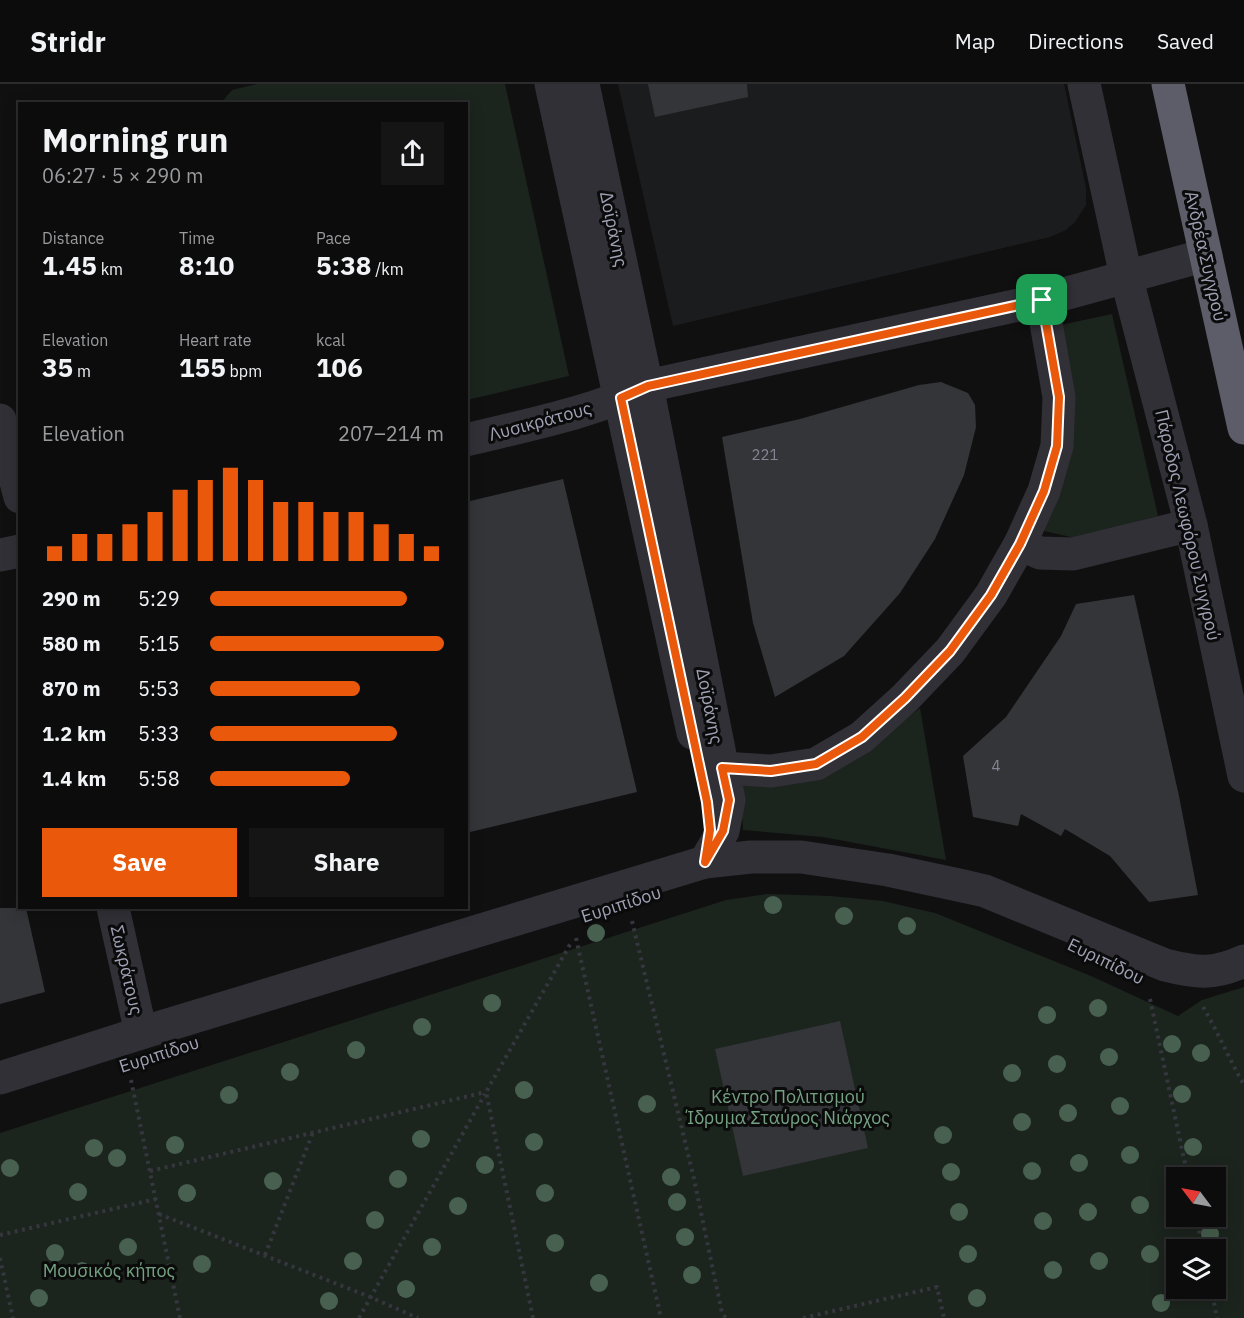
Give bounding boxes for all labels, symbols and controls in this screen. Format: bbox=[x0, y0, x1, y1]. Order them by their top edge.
text: Stridr bbox=[30, 23, 106, 60]
text: Map bbox=[955, 27, 995, 55]
text: Directions bbox=[1028, 27, 1124, 55]
text: Saved bbox=[1157, 27, 1214, 55]
text: Morning run bbox=[42, 118, 228, 161]
button: share bbox=[381, 122, 444, 185]
text: 06:27 · 5 × 290 m bbox=[42, 162, 203, 189]
street label: Ανδρέα Συγγρού bbox=[1180, 188, 1232, 324]
street label: Δοϊράνης bbox=[595, 189, 633, 269]
text: Distance bbox=[42, 228, 104, 248]
text: Time bbox=[179, 228, 215, 248]
text: Pace bbox=[316, 228, 351, 248]
text: 1.45 bbox=[42, 248, 97, 282]
text: 8:10 bbox=[179, 248, 234, 282]
text: 5:38 bbox=[316, 248, 371, 282]
text: km bbox=[97, 259, 123, 279]
text: /km bbox=[371, 259, 404, 279]
pin bbox=[1016, 274, 1067, 325]
icon: arrive bbox=[1025, 283, 1058, 316]
text: Elevation bbox=[42, 330, 108, 350]
text: Heart rate bbox=[179, 330, 252, 350]
text: kcal bbox=[316, 330, 345, 350]
text: 35 bbox=[42, 350, 73, 384]
text: 155 bbox=[179, 350, 226, 384]
text: 106 bbox=[316, 350, 363, 384]
text: m bbox=[73, 361, 91, 381]
text: bpm bbox=[226, 361, 262, 381]
street label: Λυσικράτους bbox=[486, 396, 594, 446]
street label: Πάροδος Λεωφόρου Συγγρού bbox=[1150, 407, 1226, 643]
text: Elevation bbox=[42, 420, 125, 447]
text: 207–214 m bbox=[338, 420, 444, 447]
house number: 221 bbox=[751, 445, 779, 464]
text: 290 m bbox=[42, 585, 101, 612]
text: 5:29 bbox=[138, 585, 180, 612]
text: 580 m bbox=[42, 630, 101, 657]
text: 5:15 bbox=[138, 630, 180, 657]
street label: Δοϊράνης bbox=[691, 666, 729, 746]
text: 870 m bbox=[42, 675, 101, 702]
text: 5:53 bbox=[138, 675, 180, 702]
text: 1.2 km bbox=[42, 720, 106, 747]
text: 5:33 bbox=[138, 720, 180, 747]
house number: 4 bbox=[991, 756, 1001, 775]
text: 1.4 km bbox=[42, 765, 106, 792]
text: 5:58 bbox=[138, 765, 180, 792]
button: Save bbox=[42, 828, 237, 897]
button: Share bbox=[249, 828, 444, 897]
street label: Ευριπίδου bbox=[578, 880, 664, 928]
street label: Σωκράτους bbox=[106, 923, 149, 1017]
street label: Ευριπίδου bbox=[1064, 933, 1148, 989]
street label: Ευριπίδου bbox=[116, 1030, 202, 1078]
park label: Κέντρο Πολιτισμού Ίδρυμα Σταύρος Νιάρχος bbox=[685, 1085, 890, 1129]
north arrow bbox=[1166, 1167, 1226, 1227]
map controls bbox=[1166, 1167, 1226, 1299]
button: layers bbox=[1166, 1239, 1226, 1299]
park label: Μουσικός κήπος bbox=[43, 1259, 176, 1282]

